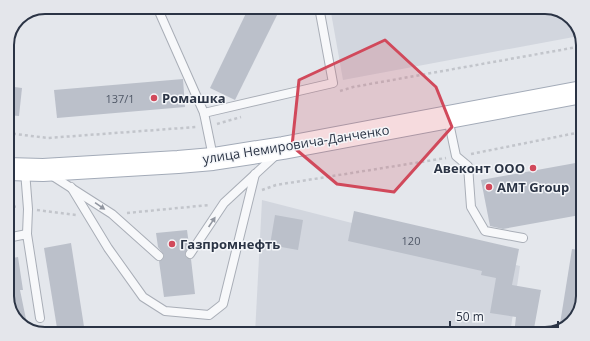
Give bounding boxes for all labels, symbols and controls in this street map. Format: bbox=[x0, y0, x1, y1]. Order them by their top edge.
place label: Ромашка bbox=[162, 89, 226, 107]
house number: 137/1 bbox=[105, 91, 135, 106]
marker: Ромашка bbox=[149, 93, 159, 103]
street label: улица Немировича-Данченко bbox=[201, 120, 391, 168]
place label: Авеконт ООО bbox=[434, 159, 525, 177]
marker: Авеконт ООО bbox=[528, 163, 538, 173]
place label: АМТ Group bbox=[497, 178, 569, 196]
marker: АМТ Group bbox=[484, 182, 494, 192]
one-way arrow bbox=[95, 202, 105, 210]
one-way arrow bbox=[208, 216, 216, 227]
house number: 120 bbox=[402, 233, 420, 248]
place label: Газпромнефть bbox=[180, 235, 280, 253]
marker: Газпромнефть bbox=[167, 239, 177, 249]
scale bar bbox=[450, 303, 558, 329]
text: 50 m bbox=[456, 308, 484, 325]

